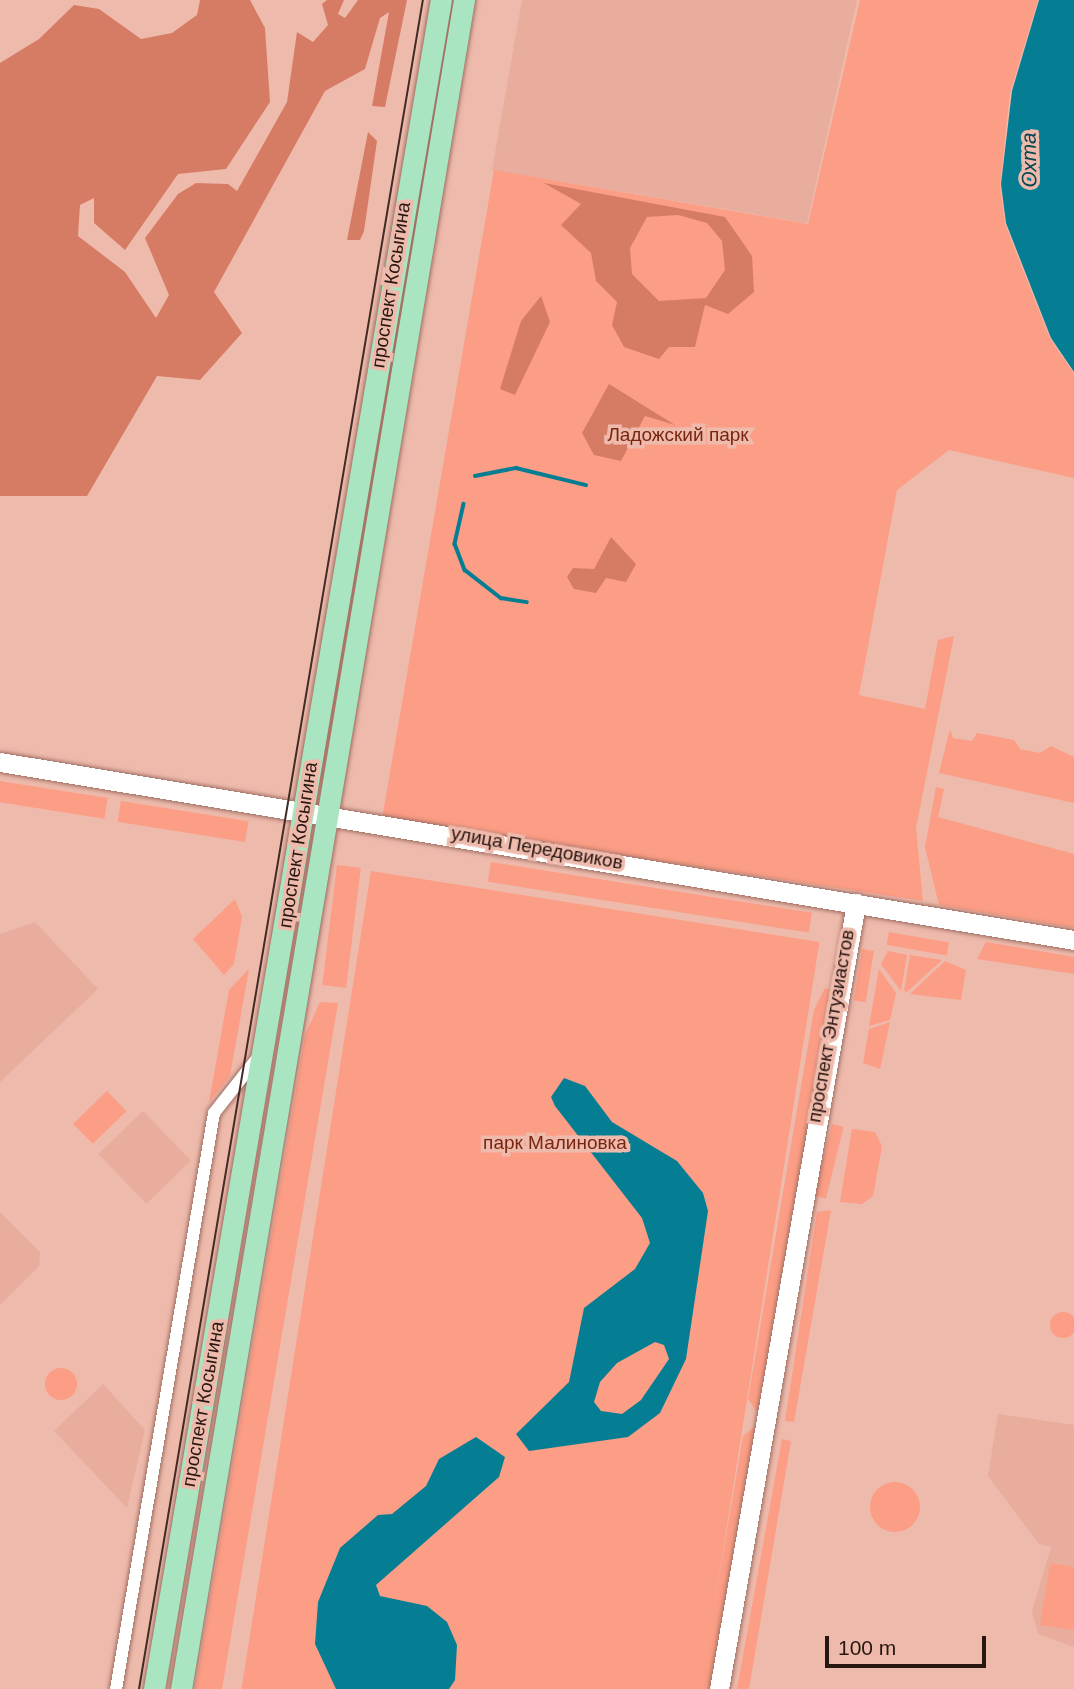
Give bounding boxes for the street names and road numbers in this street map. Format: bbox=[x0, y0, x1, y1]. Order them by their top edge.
street label: проспект Косыгина bbox=[367, 200, 415, 370]
street label: проспект Косыгина bbox=[274, 760, 322, 930]
street label: улица Передовиков bbox=[449, 822, 625, 874]
street label: проспект Энтузиастов bbox=[803, 928, 859, 1124]
street label: проспект Косыгина bbox=[177, 1319, 229, 1489]

